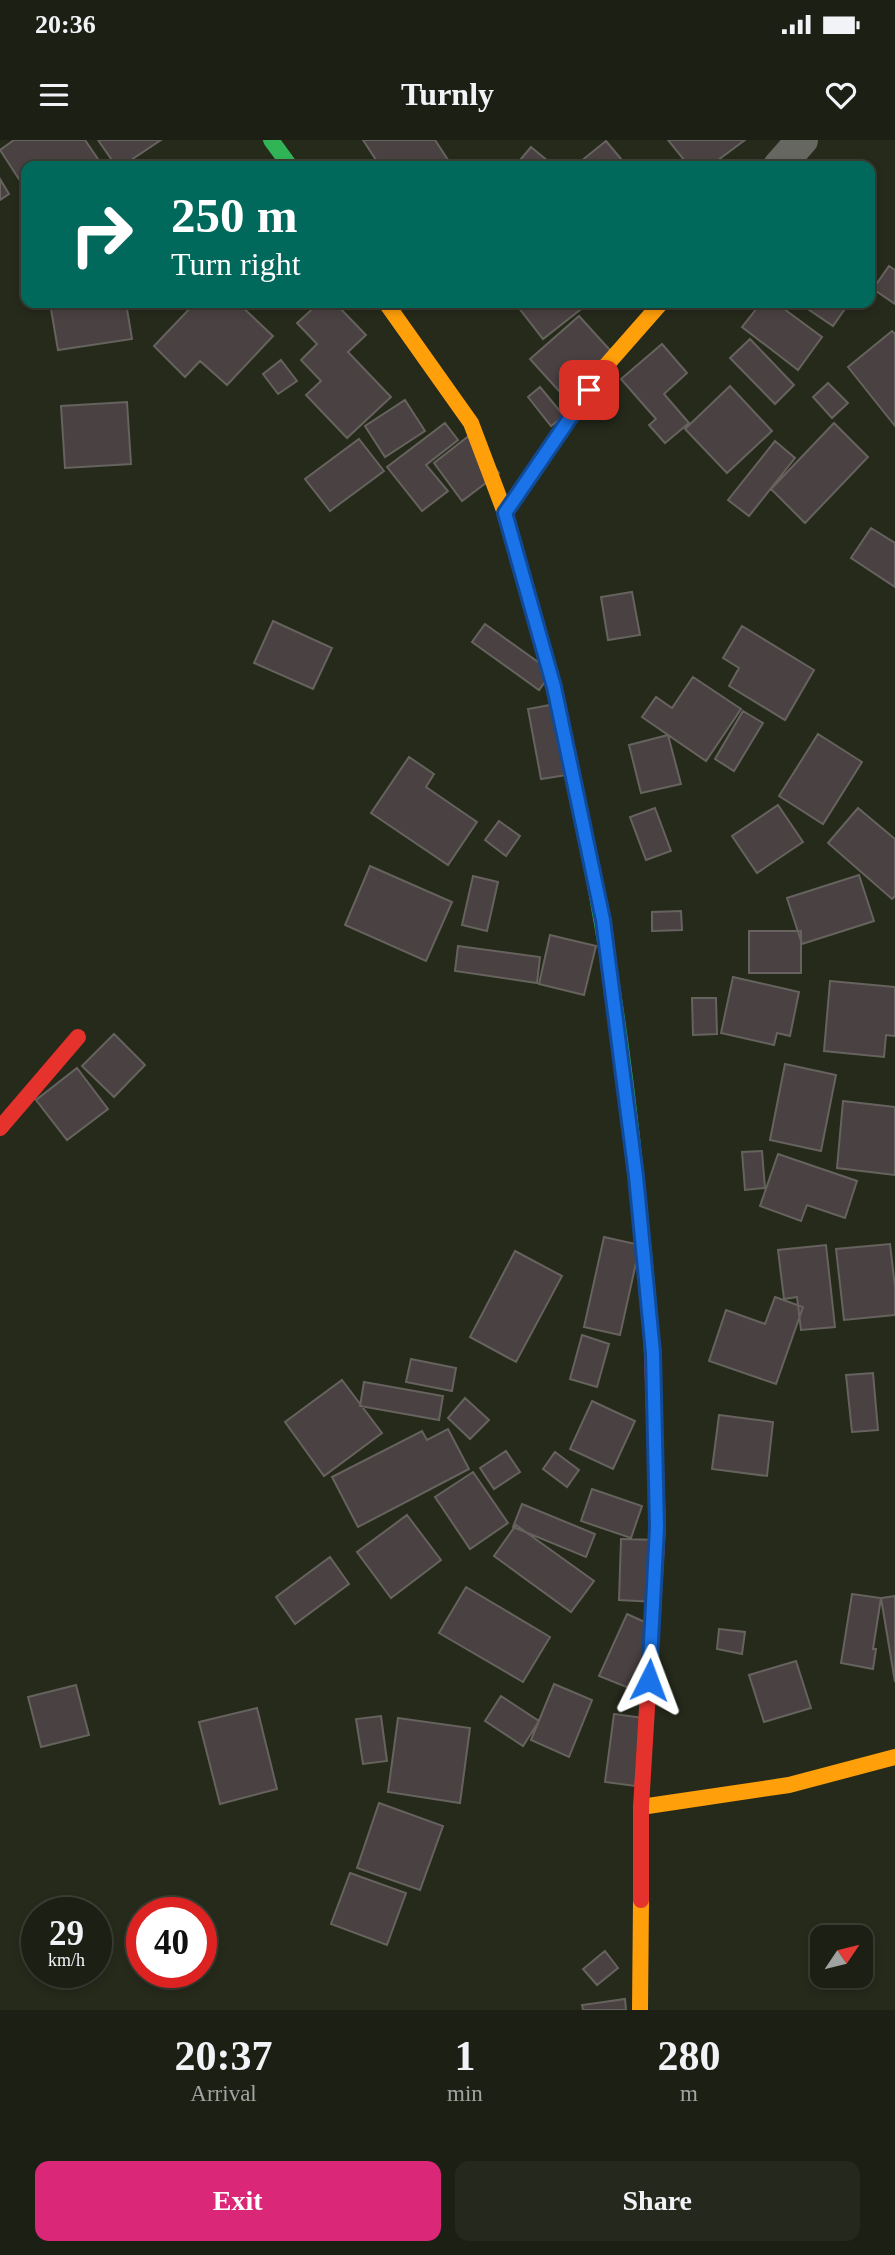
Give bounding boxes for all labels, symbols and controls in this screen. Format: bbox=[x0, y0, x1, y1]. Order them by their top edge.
text: 20:36 bbox=[35, 10, 96, 39]
icon: menu bbox=[35, 76, 73, 114]
text: Turnly bbox=[401, 76, 494, 112]
icon: heart bbox=[822, 76, 860, 114]
text: 250 m bbox=[171, 188, 298, 243]
icon: right bbox=[56, 189, 147, 280]
text: Turn right bbox=[171, 246, 301, 282]
pin bbox=[559, 360, 619, 420]
icon: arrive bbox=[570, 371, 608, 409]
position arrow bbox=[612, 1643, 686, 1717]
speed limit sign: 40 bbox=[126, 1897, 217, 1988]
text: 29 bbox=[49, 1914, 84, 1953]
north arrow bbox=[810, 1925, 873, 1988]
map controls bbox=[810, 1925, 873, 1988]
text: km/h bbox=[48, 1950, 85, 1970]
text: 20:37 bbox=[175, 2033, 273, 2079]
text: 1 bbox=[454, 2033, 475, 2079]
text: 280 bbox=[657, 2033, 720, 2079]
text: Arrival bbox=[190, 2081, 257, 2106]
text: min bbox=[447, 2081, 483, 2106]
text: m bbox=[680, 2081, 698, 2106]
button: Exit bbox=[35, 2161, 441, 2241]
button: Share bbox=[455, 2161, 860, 2241]

